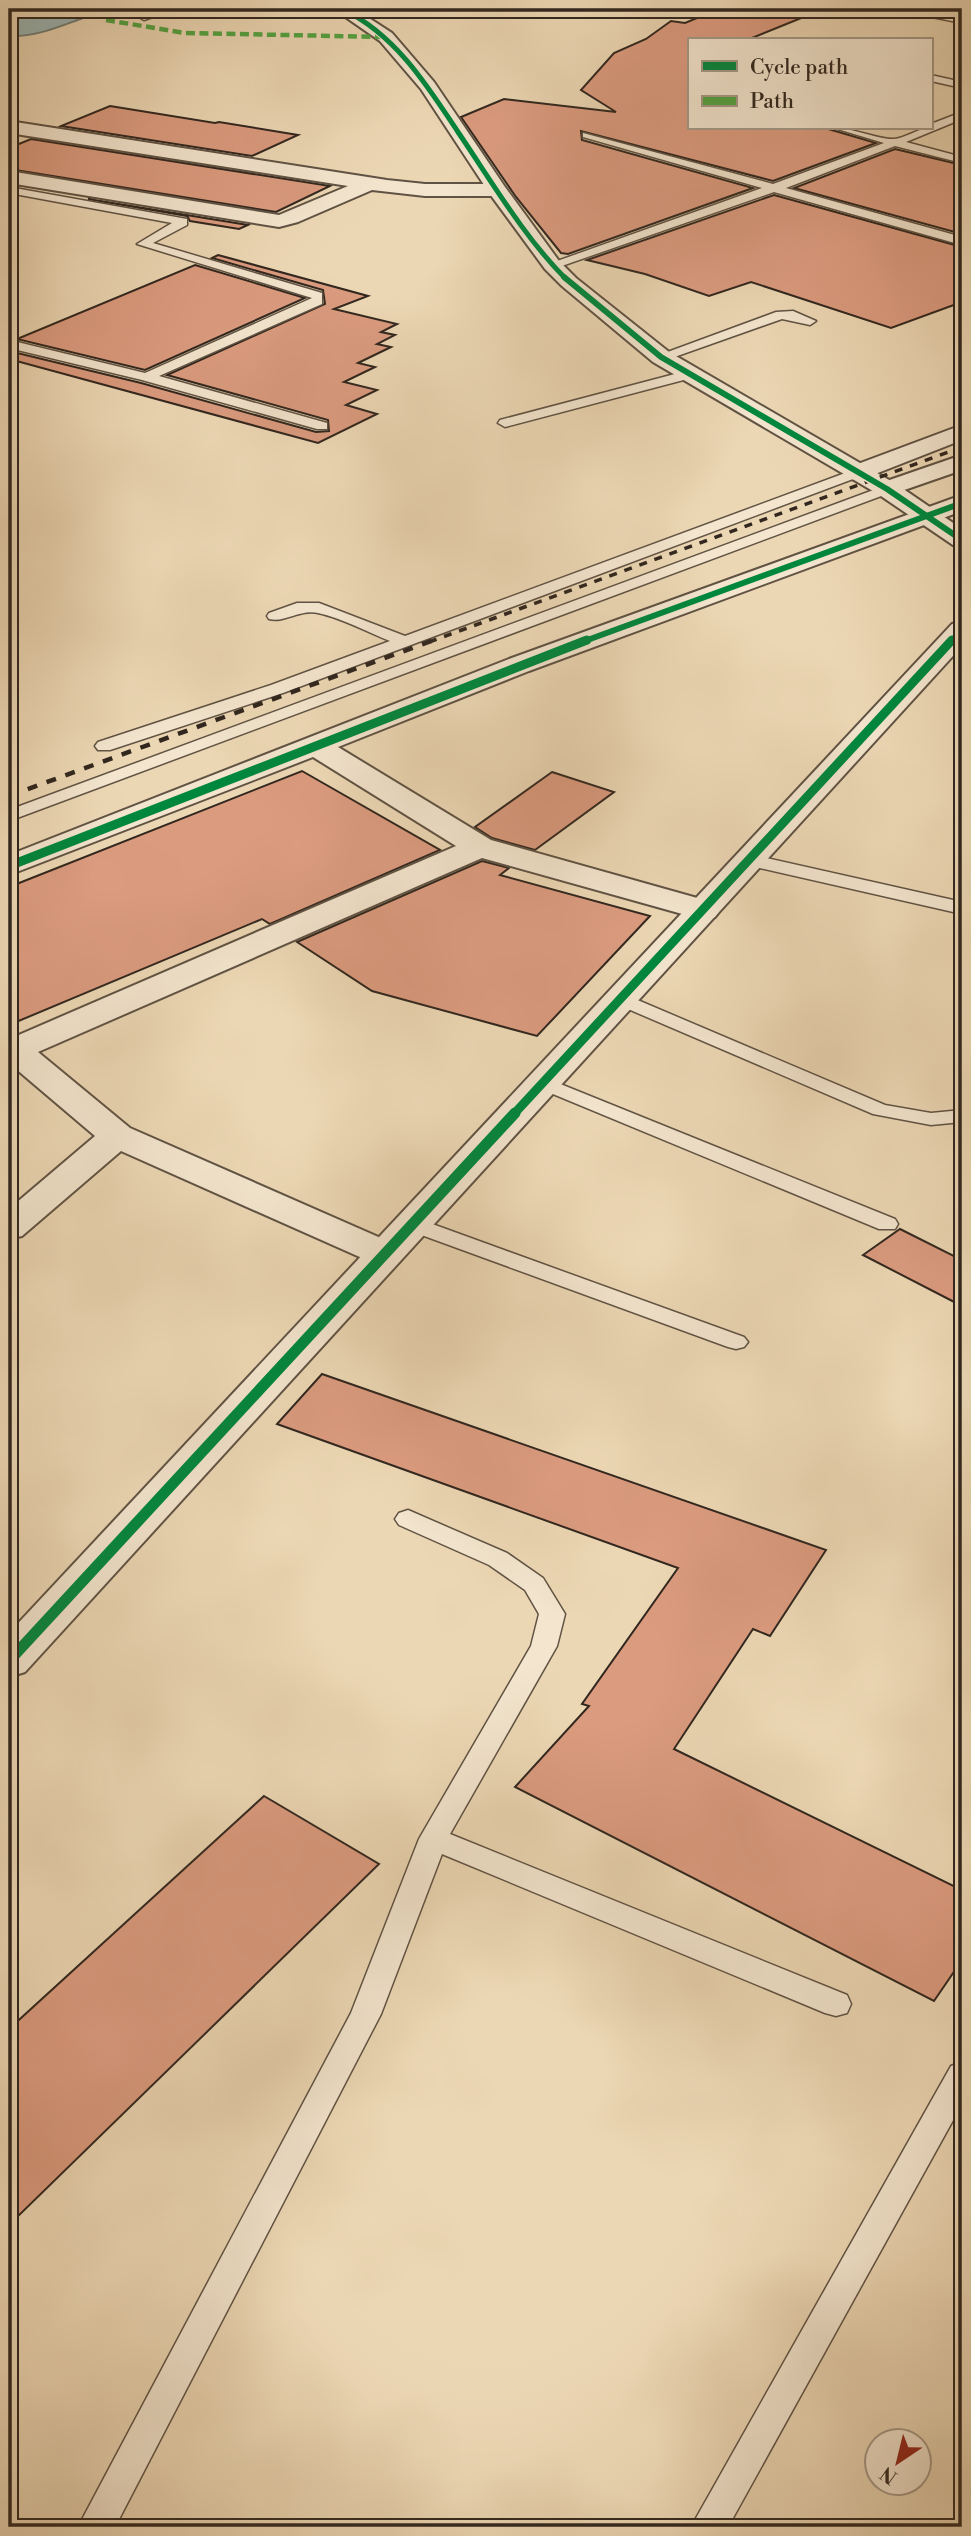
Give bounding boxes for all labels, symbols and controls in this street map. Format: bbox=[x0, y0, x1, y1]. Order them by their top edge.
legend bbox=[688, 38, 932, 130]
text: Cycle path bbox=[750, 55, 849, 81]
text: Path bbox=[750, 89, 795, 115]
north arrow bbox=[862, 2428, 932, 2498]
text: N bbox=[876, 2461, 902, 2489]

